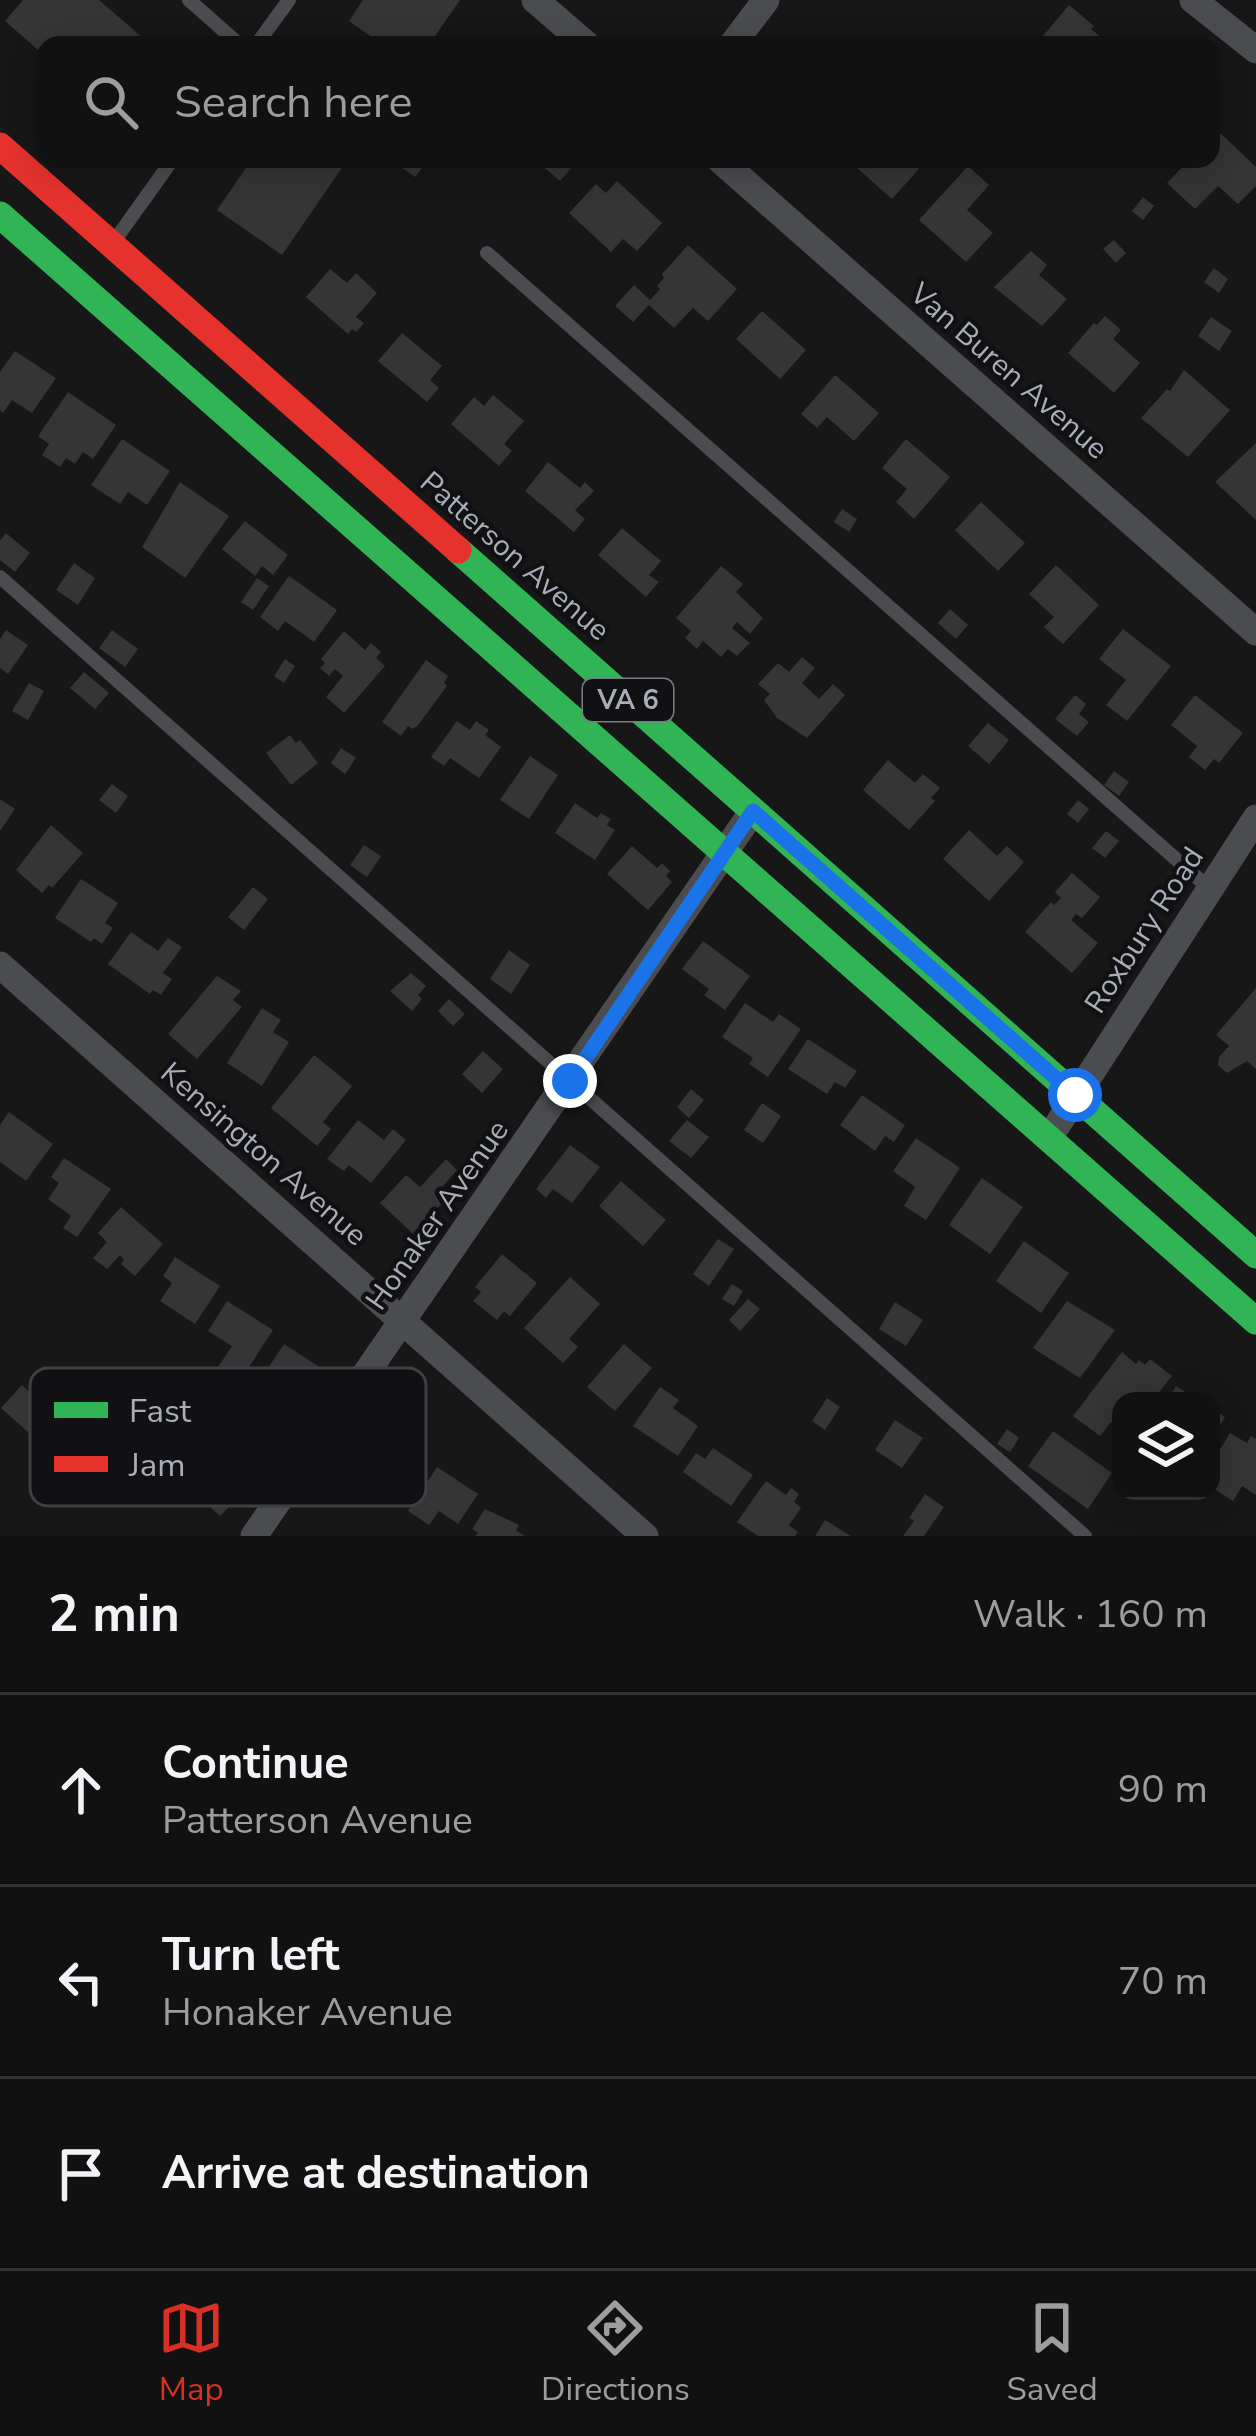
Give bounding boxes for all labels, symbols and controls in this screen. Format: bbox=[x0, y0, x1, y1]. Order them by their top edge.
search box bbox=[36, 36, 1220, 168]
icon: search bbox=[78, 69, 144, 135]
text: Search here bbox=[174, 72, 413, 133]
street label: Van Buren Avenue bbox=[900, 273, 1116, 469]
street label: Patterson Avenue bbox=[411, 462, 618, 650]
road number: VA 6 bbox=[583, 679, 673, 721]
street label: Roxbury Road bbox=[1075, 839, 1214, 1021]
street label: Kensington Avenue bbox=[152, 1053, 376, 1256]
route end bbox=[543, 1054, 597, 1108]
route start bbox=[1048, 1068, 1102, 1122]
street label: Honaker Avenue bbox=[356, 1112, 518, 1319]
legend bbox=[30, 1368, 426, 1506]
text: Fast bbox=[129, 1389, 192, 1434]
map controls bbox=[1112, 1392, 1220, 1500]
button: layers bbox=[1112, 1392, 1220, 1500]
text: Jam bbox=[128, 1443, 185, 1488]
text: 2 min bbox=[48, 1579, 180, 1649]
text: Walk · 160 m bbox=[973, 1588, 1208, 1641]
text: Continue bbox=[162, 1733, 349, 1794]
icon: ahead bbox=[48, 1757, 114, 1823]
text: 90 m bbox=[1118, 1763, 1208, 1816]
text: Patterson Avenue bbox=[162, 1794, 473, 1847]
text: Turn left bbox=[162, 1925, 340, 1986]
icon: left bbox=[48, 1949, 114, 2015]
text: 70 m bbox=[1118, 1955, 1208, 2008]
text: Honaker Avenue bbox=[162, 1986, 453, 2039]
icon: arrive bbox=[48, 2141, 114, 2207]
text: Arrive at destination bbox=[162, 2143, 590, 2204]
tab: Map bbox=[158, 2295, 224, 2412]
tab: Directions bbox=[541, 2295, 690, 2412]
tab: Saved bbox=[1006, 2295, 1098, 2412]

